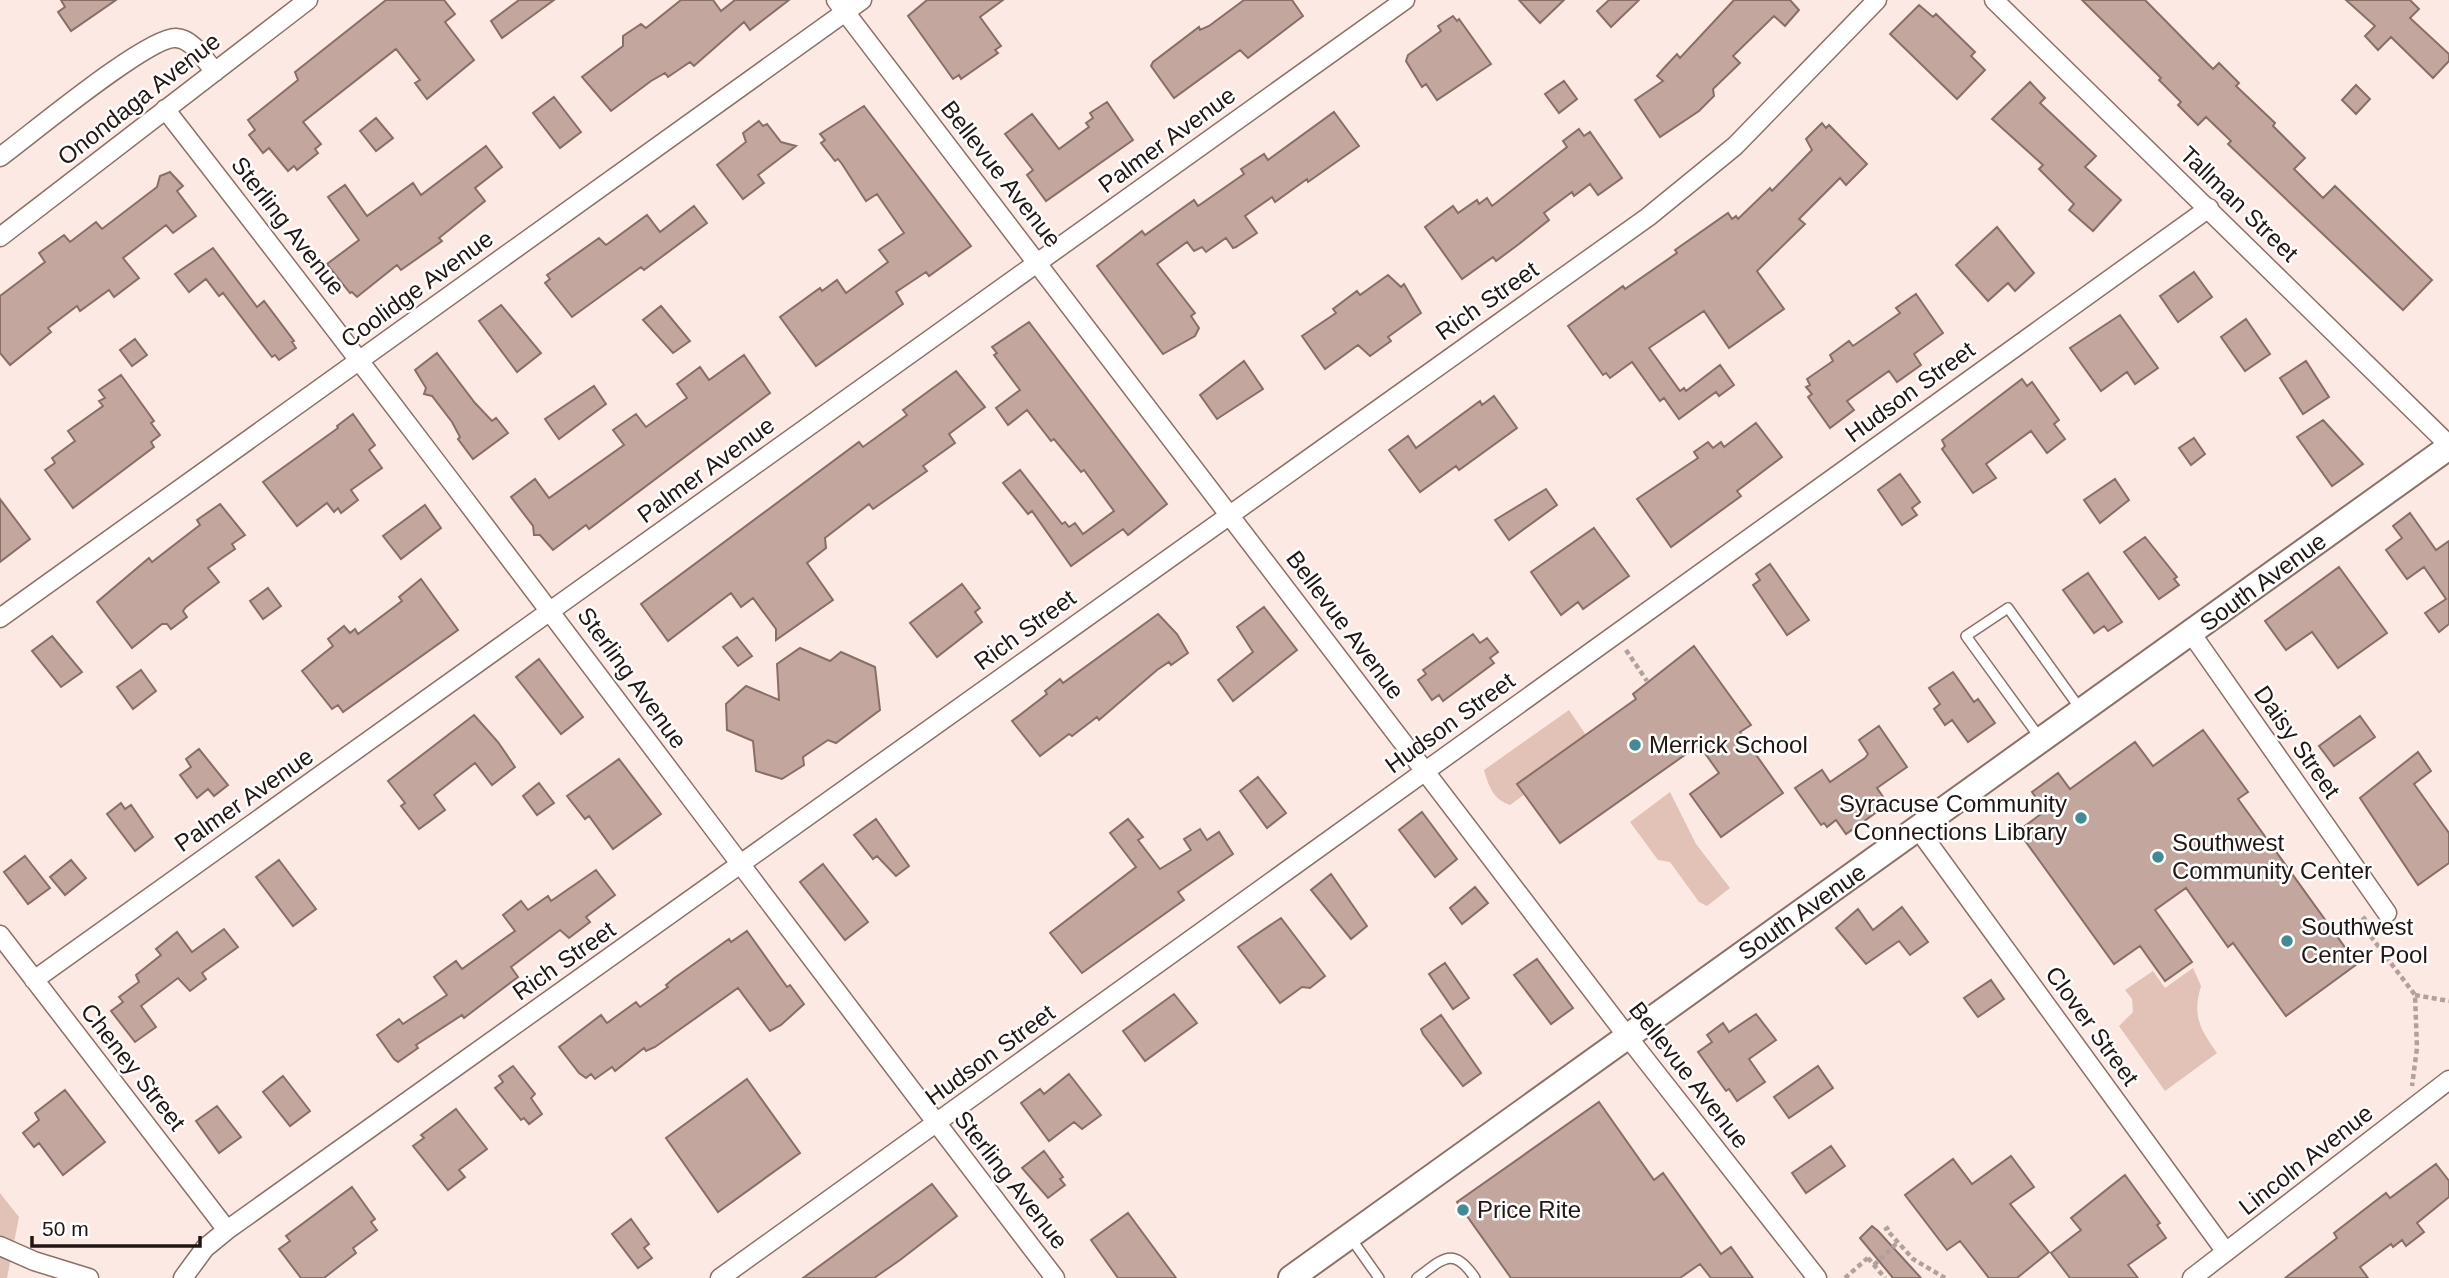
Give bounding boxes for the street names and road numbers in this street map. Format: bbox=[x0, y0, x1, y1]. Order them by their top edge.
street label: Onondaga Avenue bbox=[52, 27, 225, 170]
street label: Palmer Avenue bbox=[1093, 81, 1240, 198]
street label: Bellevue Avenue bbox=[936, 95, 1067, 252]
street label: Tallman Street bbox=[2175, 141, 2304, 267]
street label: Sterling Avenue bbox=[226, 151, 351, 300]
street label: Coolidge Avenue bbox=[336, 224, 498, 353]
street label: Rich Street bbox=[1430, 255, 1543, 346]
street label: Hudson Street bbox=[1840, 335, 1980, 448]
street label: Palmer Avenue bbox=[632, 411, 779, 528]
street label: South Avenue bbox=[2194, 527, 2331, 636]
street label: Bellevue Avenue bbox=[1281, 545, 1410, 704]
street label: Rich Street bbox=[969, 584, 1081, 675]
street label: Sterling Avenue bbox=[572, 602, 693, 753]
street label: Hudson Street bbox=[1380, 666, 1520, 779]
street label: Daisy Street bbox=[2249, 680, 2346, 803]
street label: Palmer Avenue bbox=[169, 742, 318, 857]
street label: South Avenue bbox=[1733, 858, 1870, 965]
street label: Rich Street bbox=[507, 915, 620, 1006]
street label: Clover Street bbox=[2040, 961, 2145, 1091]
street label: Bellevue Avenue bbox=[1624, 996, 1755, 1153]
street label: Cheney Street bbox=[76, 998, 191, 1136]
street label: Hudson Street bbox=[920, 998, 1060, 1111]
street label: Lincoln Avenue bbox=[2233, 1099, 2378, 1220]
street label: Sterling Avenue bbox=[949, 1105, 1074, 1254]

